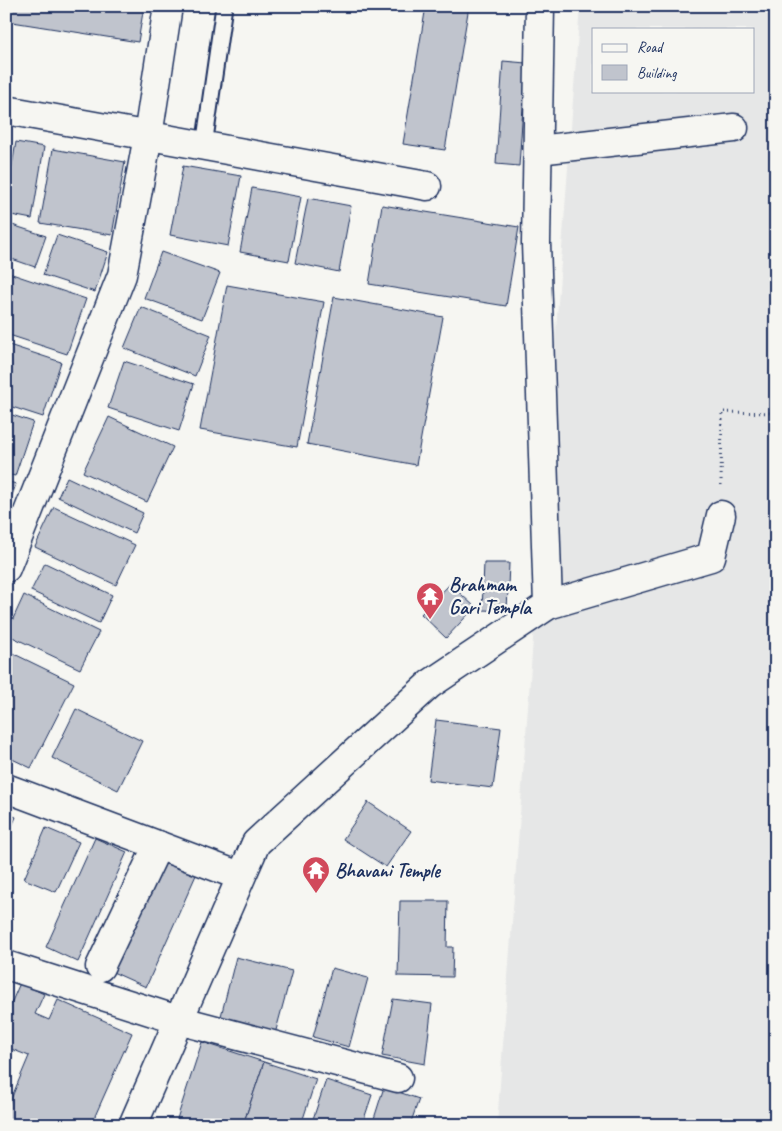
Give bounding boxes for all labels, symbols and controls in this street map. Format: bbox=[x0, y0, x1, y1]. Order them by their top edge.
legend bbox=[592, 28, 754, 92]
text: Road bbox=[637, 38, 664, 57]
text: Building bbox=[637, 64, 677, 83]
place label: Brahmam Gari Templa bbox=[449, 572, 533, 620]
temple icon: Brahmam Gari Templa bbox=[415, 581, 445, 620]
temple icon: Bhavani Temple bbox=[301, 855, 331, 894]
place label: Bhavani Temple bbox=[335, 858, 441, 883]

